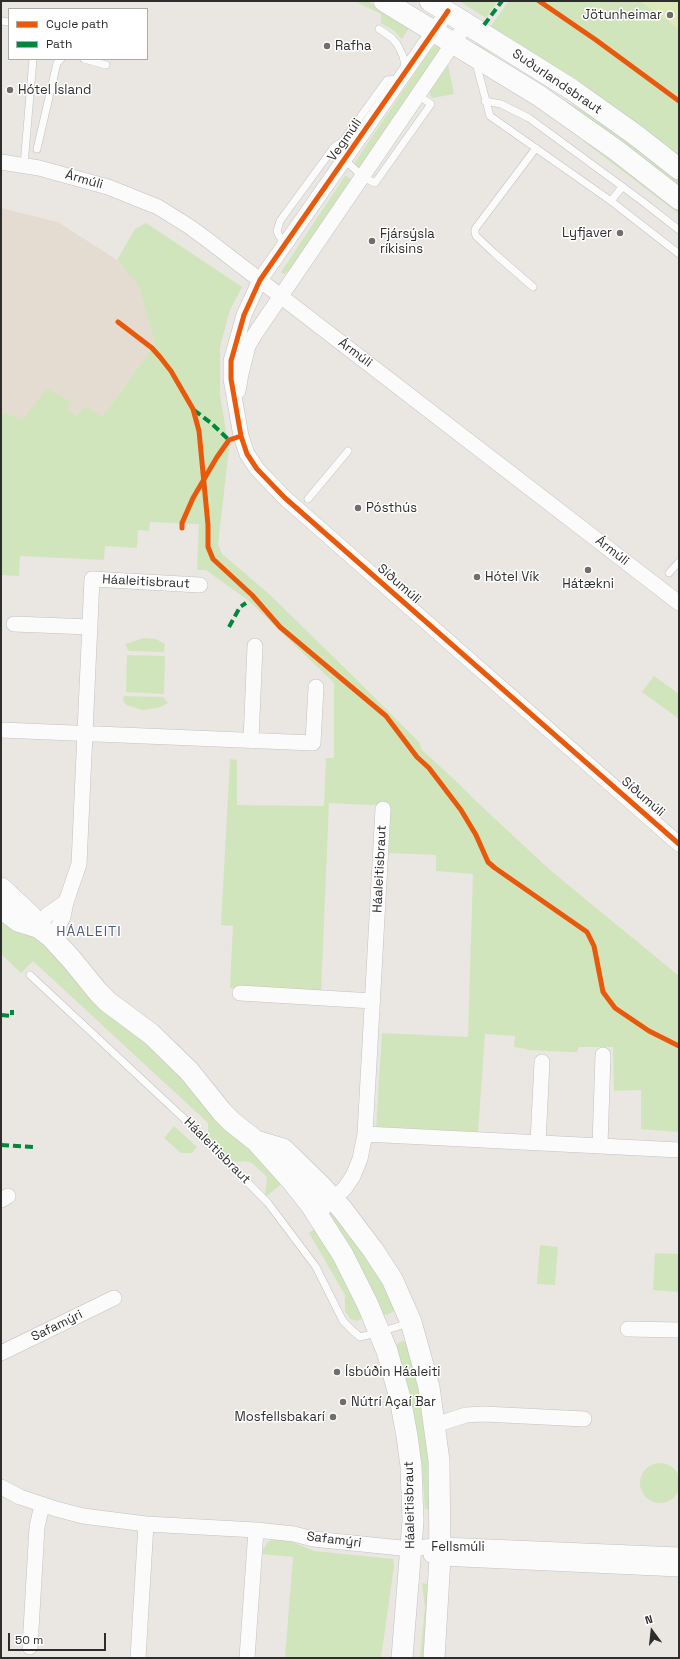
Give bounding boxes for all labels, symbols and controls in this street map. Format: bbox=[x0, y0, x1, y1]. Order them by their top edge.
place label: Jötunheimar bbox=[583, 7, 662, 23]
legend bbox=[8, 8, 148, 60]
marker: Jötunheimar bbox=[665, 10, 675, 20]
text: Cycle path bbox=[46, 16, 108, 32]
text: Path bbox=[46, 36, 72, 52]
place label: Rafha bbox=[335, 38, 371, 54]
marker: Rafha bbox=[322, 41, 332, 51]
street label: Suðurlandsbraut bbox=[509, 46, 605, 118]
place label: Hótel Ísland bbox=[18, 82, 91, 98]
marker: Hótel Ísland bbox=[5, 85, 15, 95]
street label: Vegmúli bbox=[325, 115, 365, 165]
street label: Ármúli bbox=[63, 167, 105, 193]
place label: Lyfjaver bbox=[562, 225, 612, 241]
place label: Fjársýsla ríkisins bbox=[380, 226, 435, 257]
marker: Lyfjaver bbox=[615, 228, 625, 238]
marker: Fjársýsla ríkisins bbox=[367, 236, 377, 246]
street label: Ármúli bbox=[335, 335, 375, 371]
place label: Pósthús bbox=[366, 500, 417, 516]
marker: Pósthús bbox=[353, 503, 363, 513]
street label: Ármúli bbox=[592, 533, 632, 569]
street label: Síðumúli bbox=[374, 561, 424, 607]
marker: Hátækni bbox=[583, 565, 593, 575]
place label: Hótel Vík bbox=[485, 569, 540, 585]
street label: Háaleitisbraut bbox=[102, 572, 190, 592]
marker: Hótel Vík bbox=[472, 572, 482, 582]
place label: Hátækni bbox=[562, 576, 614, 592]
street label: Síðumúli bbox=[618, 774, 668, 820]
street label: Háaleitisbraut bbox=[370, 825, 390, 913]
district label: HÁALEITI bbox=[56, 924, 122, 940]
street label: Háaleitisbraut bbox=[180, 1114, 254, 1188]
street label: Safamýri bbox=[29, 1307, 85, 1345]
place label: Ísbúðin Háaleiti bbox=[345, 1364, 441, 1380]
marker: Ísbúðin Háaleiti bbox=[332, 1367, 342, 1377]
place label: Nútrí Açaí Bar bbox=[351, 1394, 436, 1410]
marker: Nútrí Açaí Bar bbox=[338, 1397, 348, 1407]
place label: Mosfellsbakarí bbox=[234, 1409, 325, 1425]
marker: Mosfellsbakarí bbox=[328, 1412, 338, 1422]
street label: Háaleitisbraut bbox=[401, 1461, 419, 1549]
street label: Safamýri bbox=[306, 1529, 362, 1551]
street label: Fellsmúli bbox=[431, 1539, 485, 1555]
north arrow bbox=[632, 1611, 672, 1651]
text: N bbox=[644, 1612, 654, 1627]
scale bar bbox=[10, 1625, 108, 1651]
text: 50 m bbox=[15, 1632, 43, 1648]

